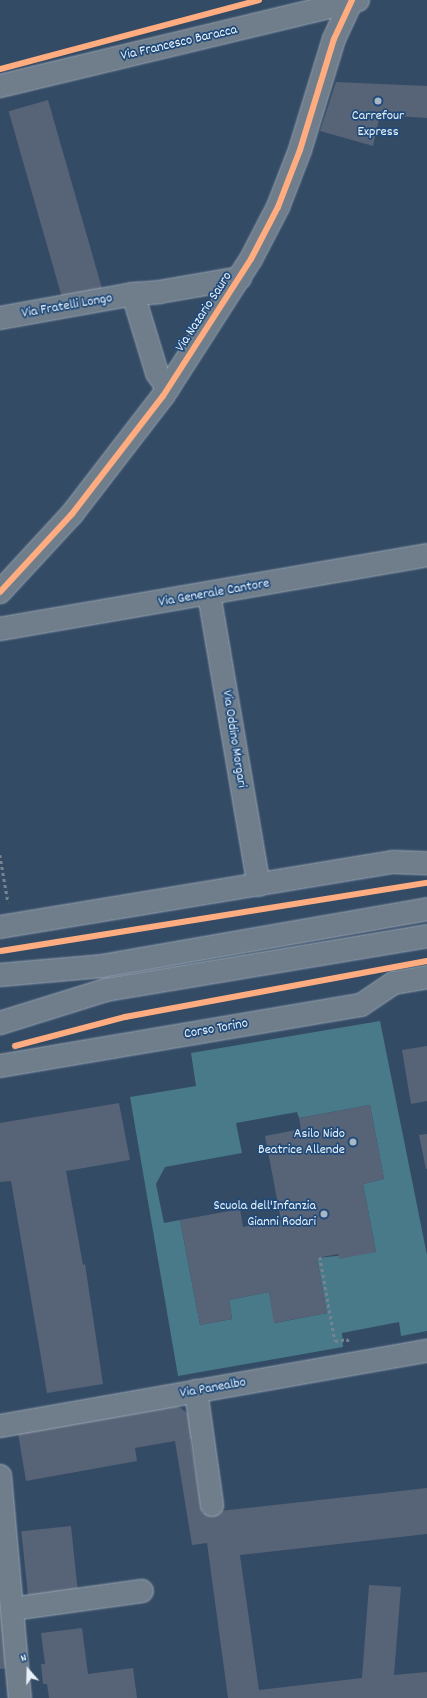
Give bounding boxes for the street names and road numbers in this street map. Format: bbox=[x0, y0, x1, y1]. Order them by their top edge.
street label: Via Francesco Baracca bbox=[119, 21, 239, 65]
street label: Via Nazario Sauro bbox=[172, 269, 236, 355]
street label: Via Fratelli Longo bbox=[20, 290, 114, 322]
street label: Via Generale Cantore bbox=[157, 575, 271, 611]
street label: Via Oddino Morgari bbox=[218, 689, 250, 789]
street label: Corso Torino bbox=[183, 1015, 249, 1043]
street label: Via Panealbo bbox=[179, 1374, 247, 1402]

